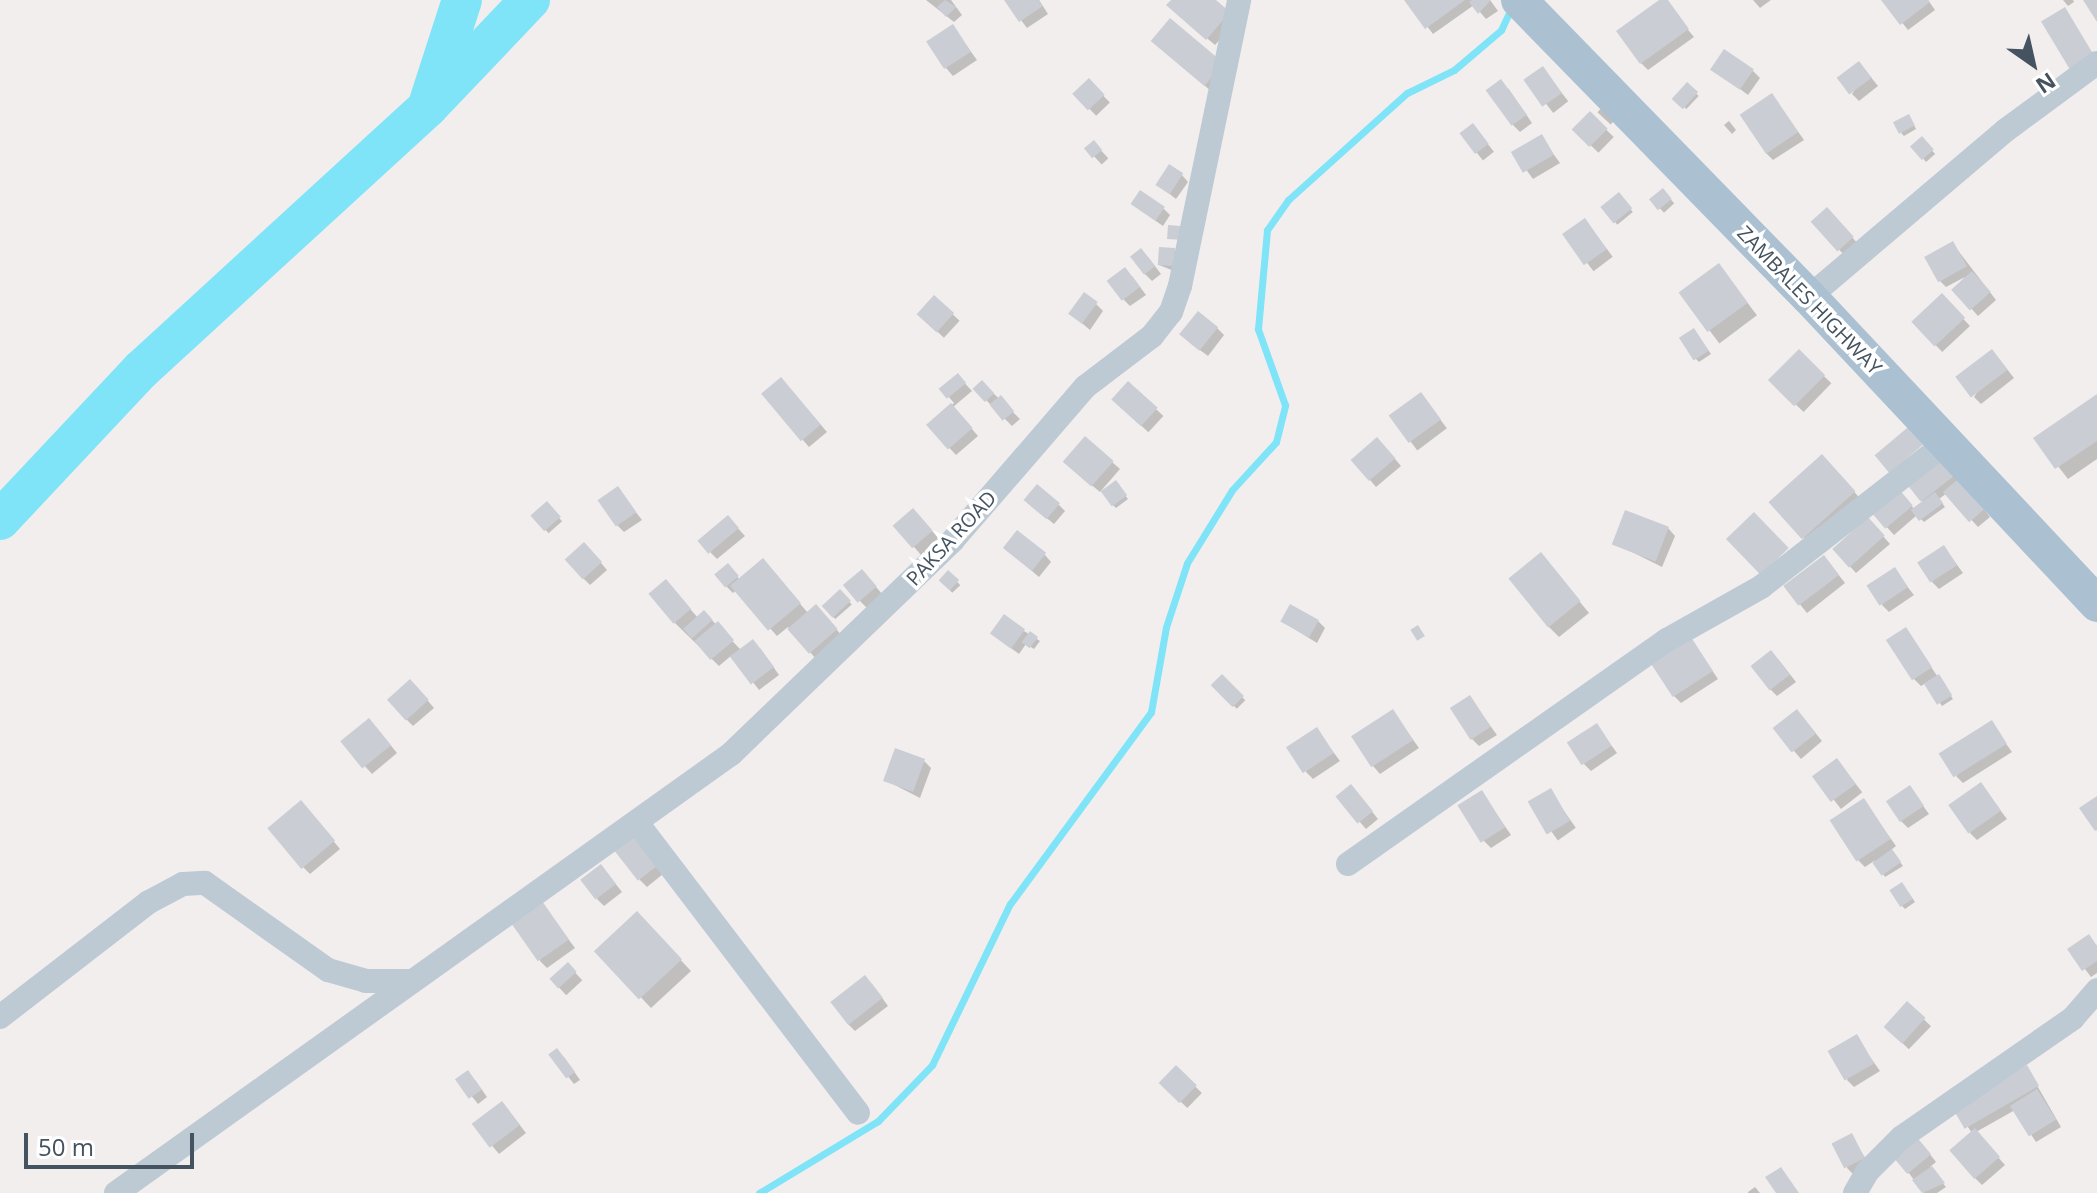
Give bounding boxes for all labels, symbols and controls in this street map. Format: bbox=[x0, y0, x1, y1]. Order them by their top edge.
north arrow bbox=[1993, 24, 2073, 104]
text: N bbox=[2031, 66, 2062, 101]
street label: ZAMBALES HIGHWAY bbox=[1733, 221, 1887, 379]
street label: PAKSA ROAD bbox=[901, 486, 1001, 590]
scale bar bbox=[28, 1117, 198, 1167]
text: 50 m bbox=[38, 1130, 94, 1163]

